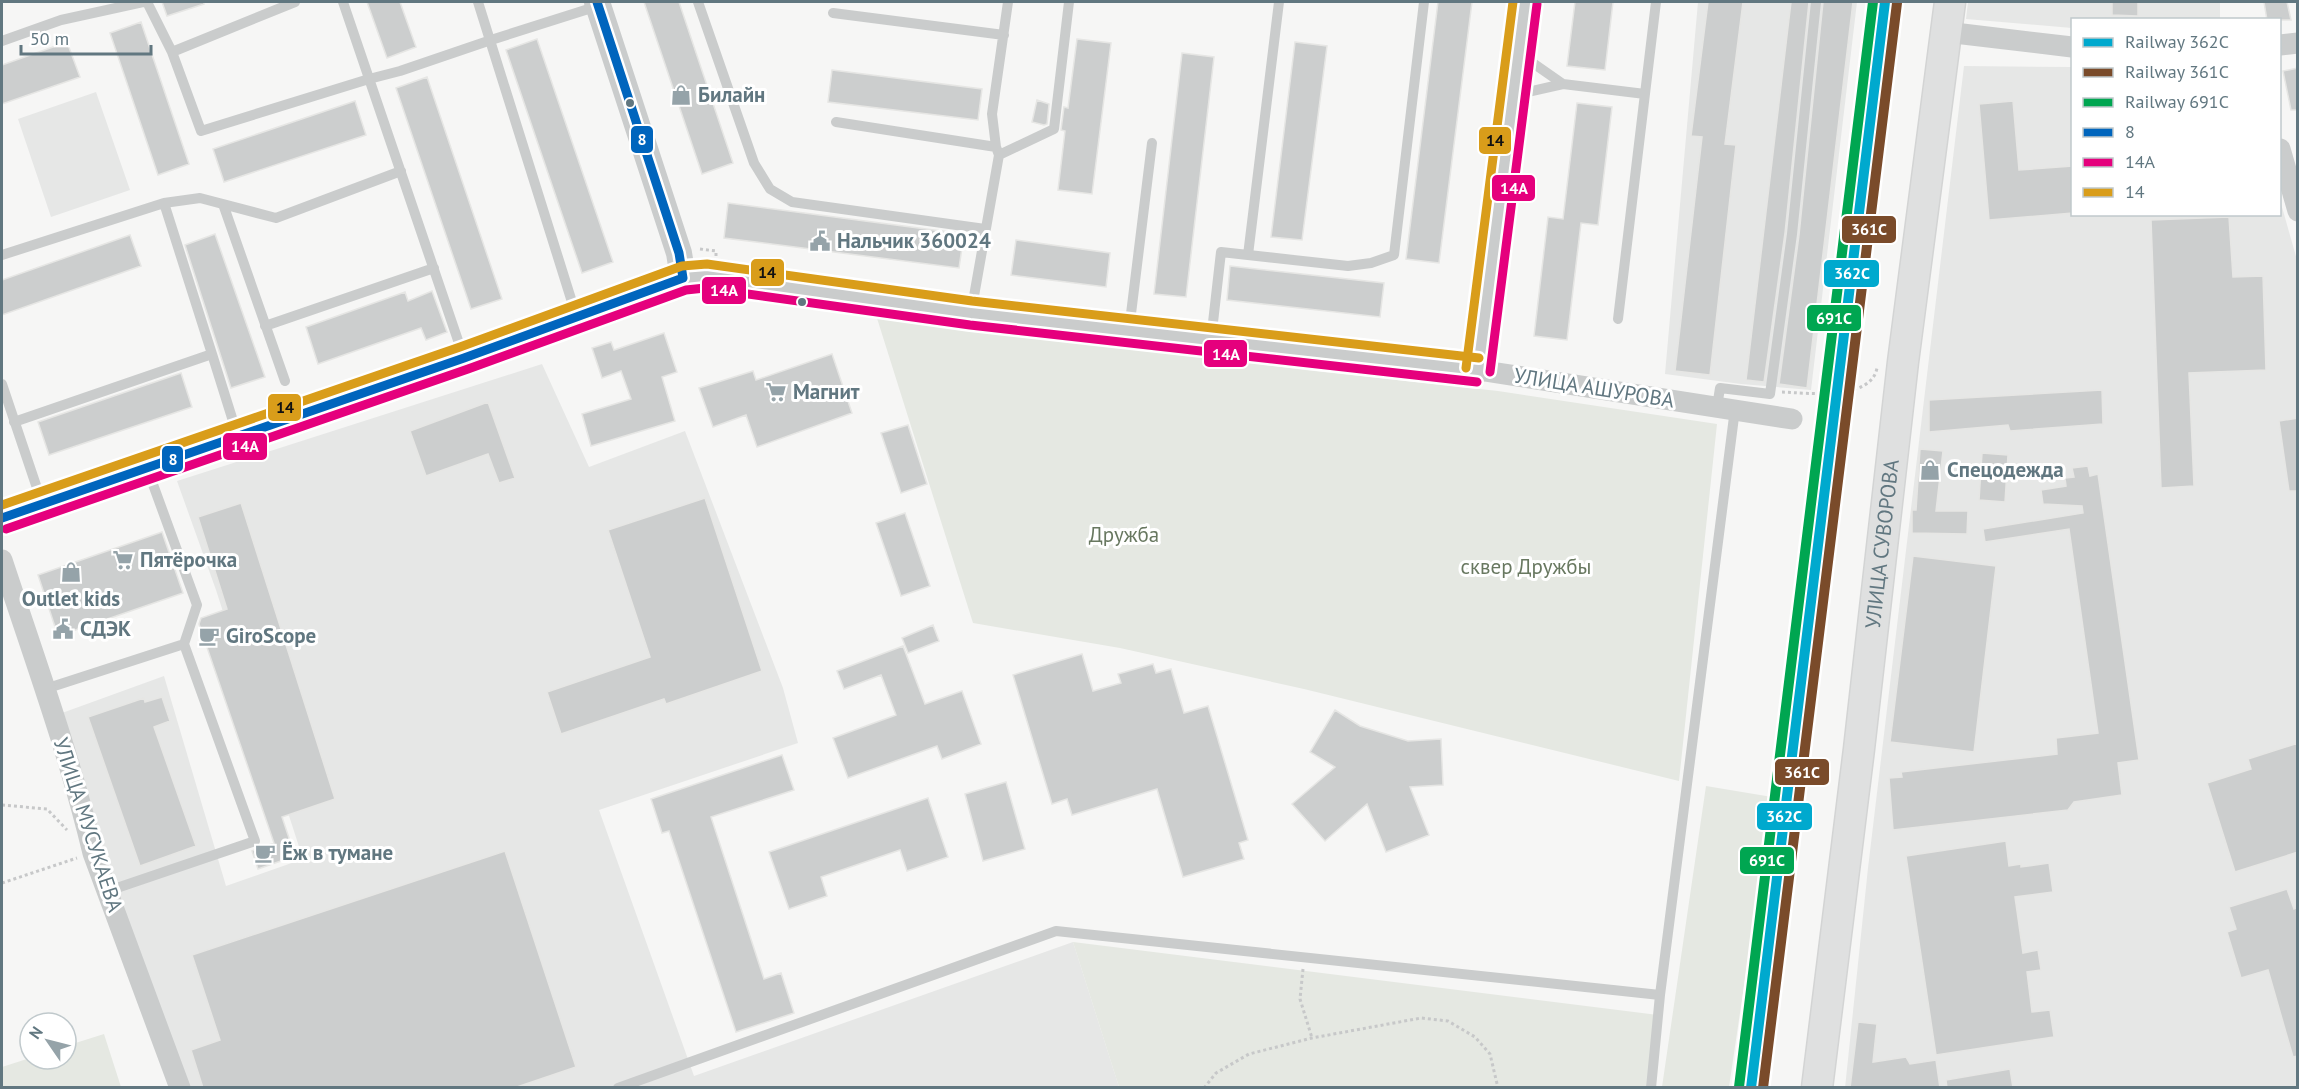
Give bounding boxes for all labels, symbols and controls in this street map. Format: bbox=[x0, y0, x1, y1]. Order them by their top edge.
scale bar bbox=[21, 18, 152, 56]
legend bbox=[2071, 18, 2281, 216]
text: 50 m bbox=[30, 27, 69, 50]
text: Railway 362С bbox=[2125, 30, 2229, 53]
text: Railway 361С bbox=[2125, 60, 2229, 83]
place label: Билайн bbox=[698, 81, 765, 108]
shop icon: Билайн bbox=[669, 83, 693, 107]
text: Railway 691С bbox=[2125, 90, 2229, 113]
unlabelled marker bbox=[624, 97, 636, 109]
text: 8 bbox=[2125, 120, 2135, 143]
line badge: 8 bbox=[630, 125, 654, 154]
line badge: 14 bbox=[1478, 126, 1512, 155]
text: 8 bbox=[637, 129, 647, 149]
text: 14 bbox=[1486, 130, 1504, 150]
text: 14А bbox=[2125, 150, 2156, 173]
line badge: 14А bbox=[1491, 174, 1536, 202]
text: 14А bbox=[1500, 178, 1528, 198]
text: 14 bbox=[2125, 180, 2145, 203]
line badge: 361С bbox=[1841, 215, 1897, 244]
text: 361С bbox=[1851, 219, 1887, 239]
place label: Нальчик 360024 bbox=[837, 227, 991, 254]
public building icon: Нальчик 360024 bbox=[808, 229, 832, 253]
line badge: 14 bbox=[750, 258, 785, 287]
line badge: 362С bbox=[1823, 259, 1880, 288]
text: 14 bbox=[758, 262, 776, 282]
text: 362С bbox=[1834, 263, 1870, 283]
line badge: 14А bbox=[701, 276, 747, 305]
text: 14А bbox=[710, 280, 738, 300]
unlabelled marker bbox=[796, 296, 808, 308]
line badge: 691С bbox=[1806, 304, 1862, 332]
text: 691С bbox=[1816, 308, 1852, 328]
line badge: 14А bbox=[1203, 339, 1248, 368]
text: 14А bbox=[1212, 344, 1240, 364]
street label: УЛИЦА АШУРОВА bbox=[1512, 362, 1677, 414]
place label: Магнит bbox=[793, 378, 860, 405]
supermarket icon: Магнит bbox=[764, 380, 788, 404]
line badge: 14 bbox=[267, 393, 302, 422]
text: 14 bbox=[276, 397, 294, 417]
line badge: 14А bbox=[222, 432, 268, 461]
text: 14А bbox=[231, 436, 259, 456]
line badge: 8 bbox=[161, 445, 184, 473]
text: 8 bbox=[168, 449, 178, 469]
place label: Спецодежда bbox=[1947, 456, 2064, 483]
street label: УЛИЦА СУВОРОВА bbox=[1859, 457, 1905, 630]
shop icon: Спецодежда bbox=[1918, 458, 1942, 482]
park label: Дружба bbox=[1089, 521, 1159, 548]
place label: Пятёрочка bbox=[140, 546, 237, 573]
supermarket icon: Пятёрочка bbox=[111, 548, 135, 572]
park label: сквер Дружбы bbox=[1461, 553, 1591, 580]
shop icon: Outlet kids bbox=[59, 560, 83, 584]
place label: Outlet kids bbox=[22, 585, 120, 612]
place label: СДЭК bbox=[80, 615, 131, 642]
public building icon: СДЭК bbox=[51, 617, 75, 641]
place label: GiroScope bbox=[226, 622, 316, 649]
cafe icon: GiroScope bbox=[197, 624, 221, 648]
street label: УЛИЦА МУСУКАЕВА bbox=[48, 734, 130, 916]
line badge: 361С bbox=[1774, 758, 1830, 786]
text: 361С bbox=[1784, 762, 1820, 782]
line badge: 362С bbox=[1756, 802, 1813, 831]
text: 362С bbox=[1766, 806, 1802, 826]
place label: Ёж в тумане bbox=[282, 839, 393, 866]
cafe icon: Ёж в тумане bbox=[253, 841, 277, 865]
line badge: 691С bbox=[1739, 846, 1795, 875]
text: 691С bbox=[1749, 850, 1785, 870]
north arrow bbox=[18, 1011, 78, 1071]
text: N bbox=[25, 1022, 47, 1042]

